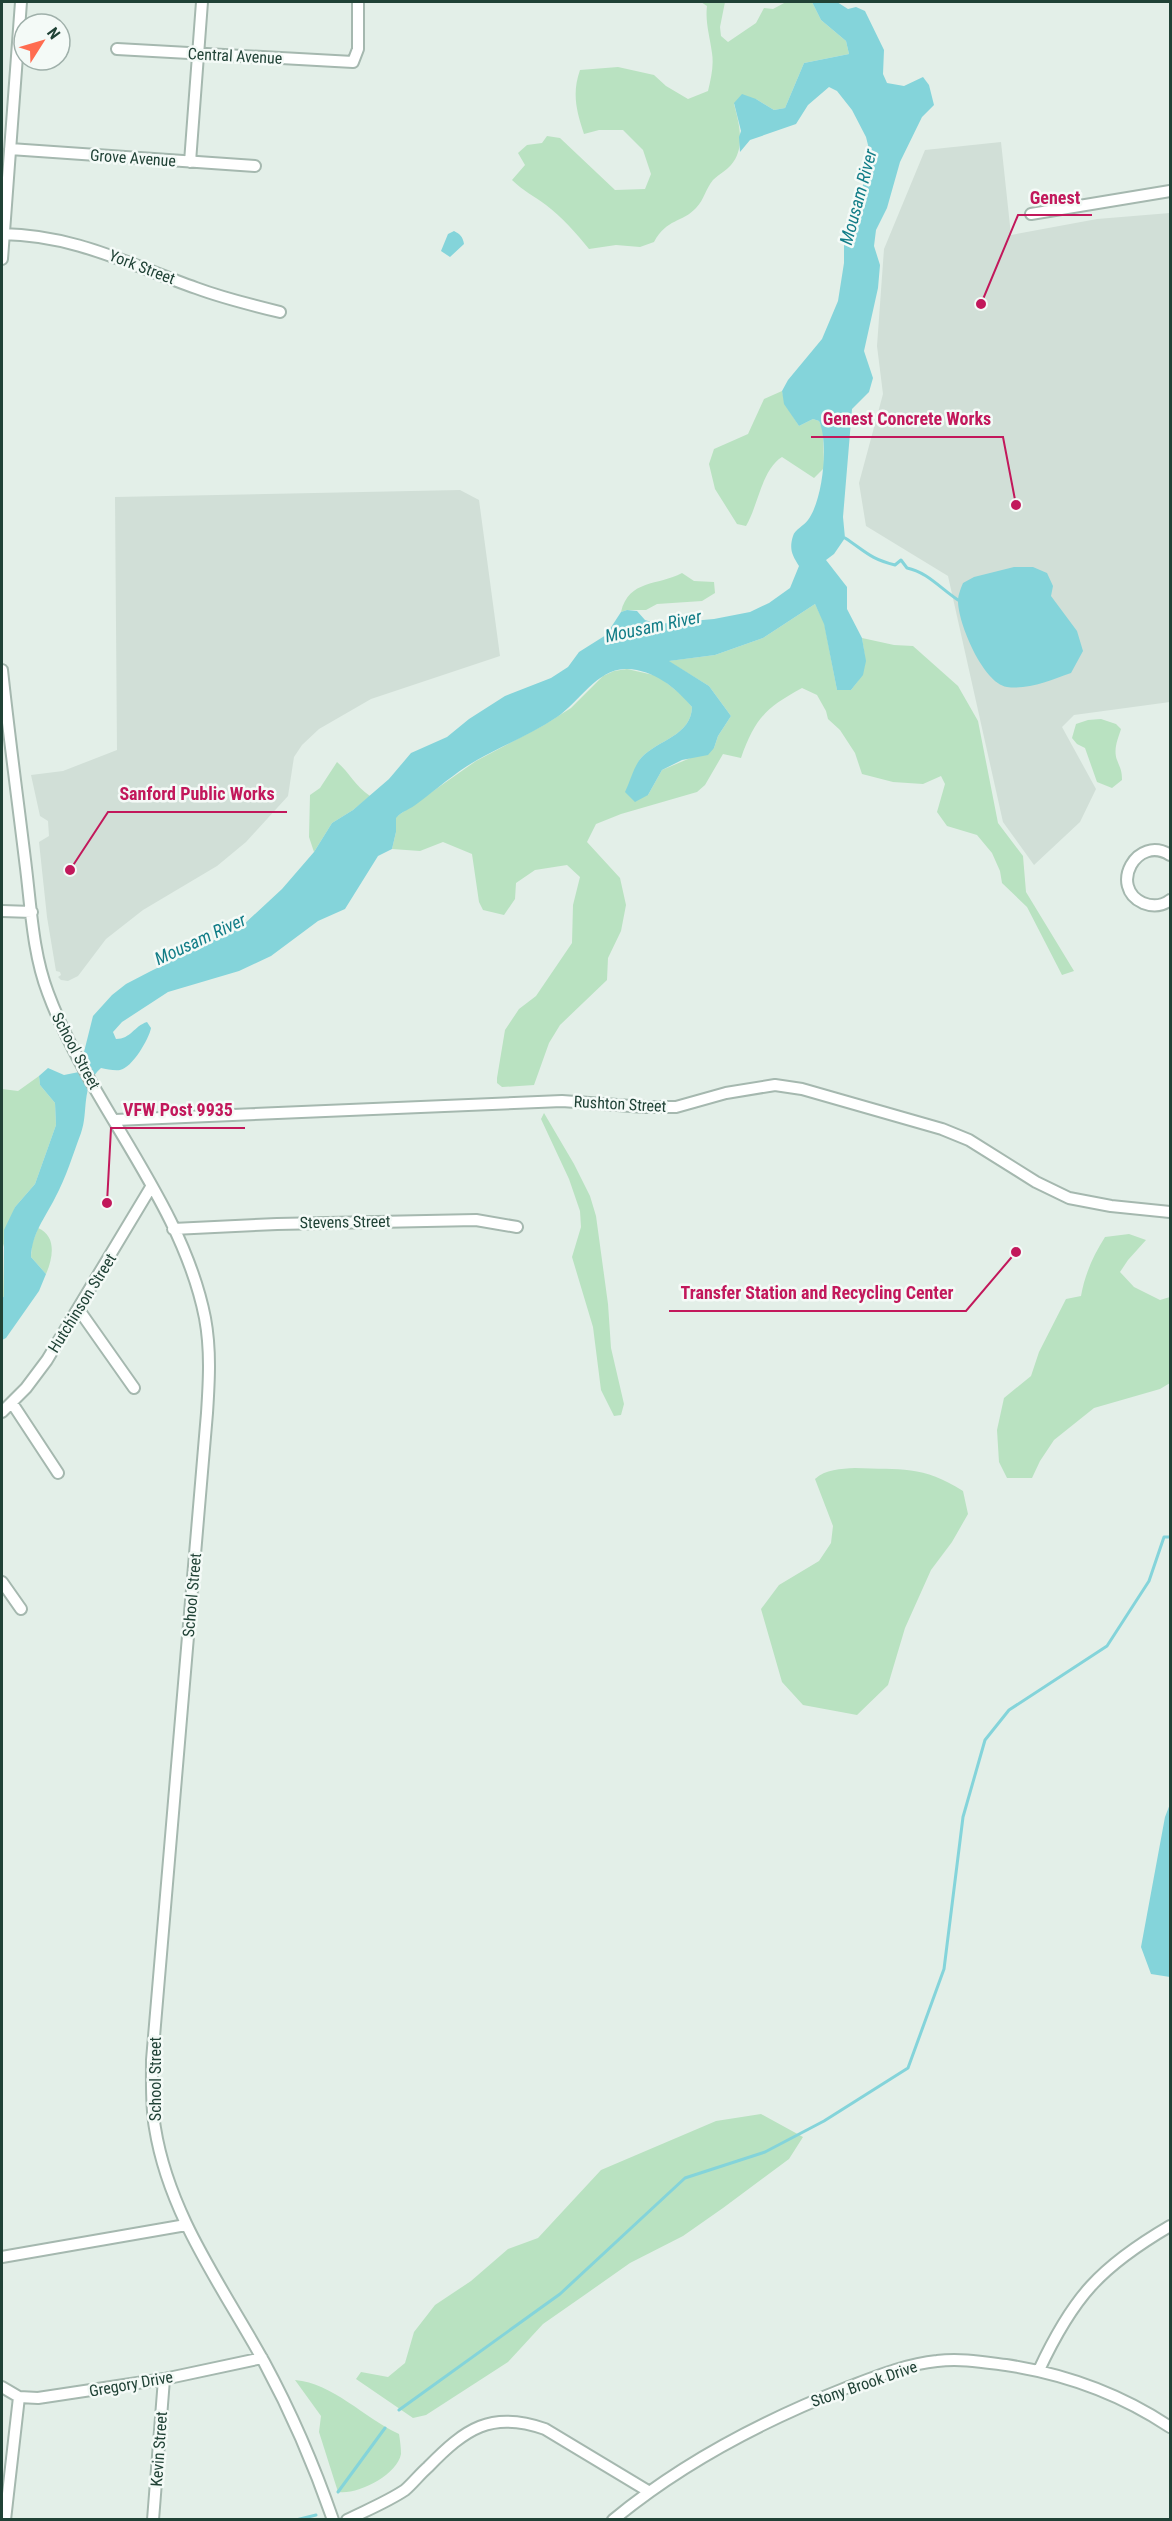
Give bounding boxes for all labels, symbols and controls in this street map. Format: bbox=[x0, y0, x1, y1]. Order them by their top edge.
north arrow bbox=[12, 12, 72, 72]
text: N bbox=[43, 24, 64, 43]
street label: Central Avenue bbox=[187, 44, 283, 68]
street label: Grove Avenue bbox=[89, 146, 177, 170]
water label: Mousam River bbox=[835, 146, 881, 247]
callout: Genest bbox=[1018, 179, 1092, 215]
text: Genest bbox=[1030, 187, 1081, 208]
street label: York Street bbox=[106, 246, 178, 288]
callout: Genest Concrete Works bbox=[811, 401, 1003, 437]
text: Genest Concrete Works bbox=[823, 408, 991, 429]
water label: Mousam River bbox=[603, 605, 704, 646]
callout: Sanford Public Works bbox=[108, 776, 287, 812]
text: Sanford Public Works bbox=[119, 783, 275, 804]
water label: Mousam River bbox=[151, 908, 250, 969]
street label: School Street bbox=[48, 1009, 104, 1093]
callout: VFW Post 9935 bbox=[111, 1092, 245, 1128]
street label: Rushton Street bbox=[573, 1092, 667, 1116]
text: VFW Post 9935 bbox=[123, 1099, 233, 1120]
street label: Stevens Street bbox=[299, 1212, 391, 1232]
street label: Hutchinson Street bbox=[44, 1250, 120, 1356]
callout: Transfer Station and Recycling Center bbox=[669, 1275, 966, 1311]
text: Transfer Station and Recycling Center bbox=[681, 1282, 954, 1303]
street label: School Street bbox=[179, 1552, 205, 1638]
street label: School Street bbox=[146, 2037, 165, 2121]
street label: Stony Brook Drive bbox=[808, 2357, 920, 2411]
street label: Gregory Drive bbox=[88, 2367, 174, 2401]
street label: Kevin Street bbox=[147, 2410, 171, 2487]

